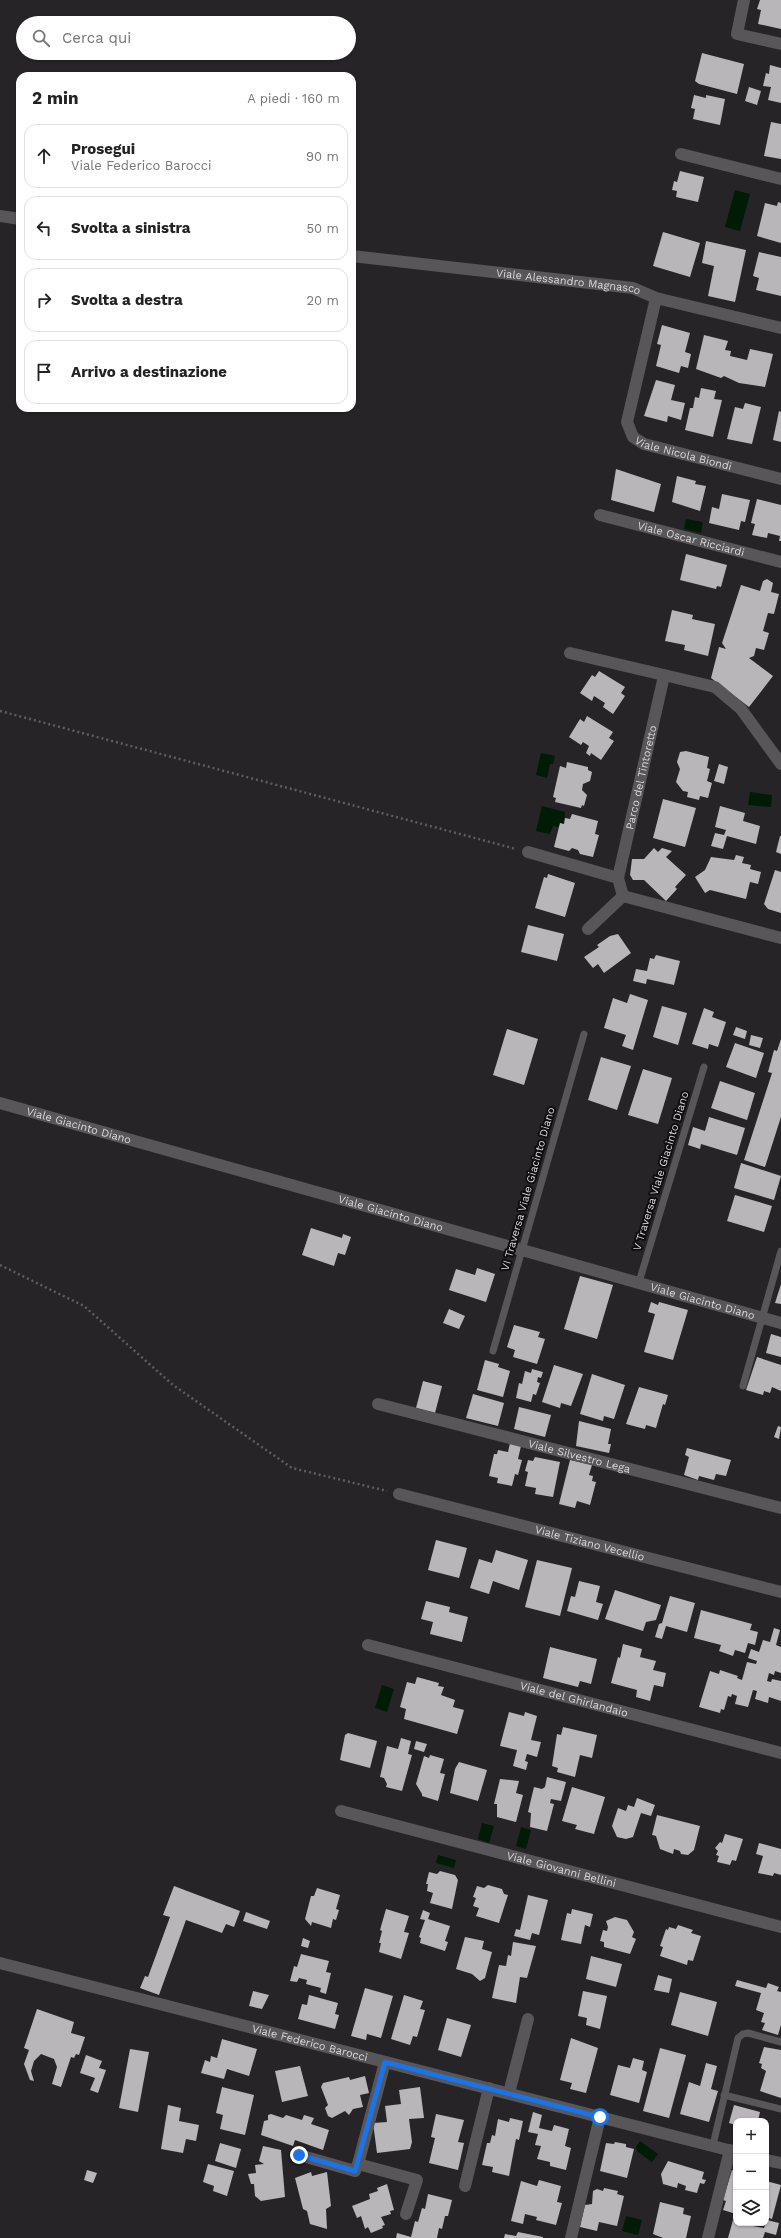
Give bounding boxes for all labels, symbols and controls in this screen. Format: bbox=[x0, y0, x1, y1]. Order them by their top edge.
search box bbox=[16, 16, 356, 60]
icon: search bbox=[30, 27, 52, 49]
text: Cerca qui bbox=[62, 29, 131, 47]
text: 2 min bbox=[32, 88, 78, 108]
text: A piedi · 160 m bbox=[247, 91, 340, 106]
text: Prosegui bbox=[71, 140, 135, 158]
icon: ahead bbox=[33, 145, 55, 167]
text: 90 m bbox=[306, 149, 339, 164]
text: Viale Federico Barocci bbox=[71, 158, 212, 173]
icon: left bbox=[33, 217, 55, 239]
text: Svolta a sinistra bbox=[71, 219, 191, 237]
text: 50 m bbox=[307, 221, 339, 236]
street label: Viale Alessandro Magnasco bbox=[495, 266, 643, 297]
icon: right bbox=[33, 289, 55, 311]
text: Svolta a destra bbox=[71, 291, 183, 309]
text: 20 m bbox=[307, 293, 339, 308]
icon: arrive bbox=[33, 361, 55, 383]
text: Arrivo a destinazione bbox=[71, 363, 227, 381]
street label: Viale Nicola Biondi bbox=[632, 433, 733, 473]
street label: Viale Oscar Ricciardi bbox=[636, 518, 746, 559]
street label: Parco del Tintoretto bbox=[623, 724, 659, 831]
street label: V Traversa Viale Giacinto Diano bbox=[631, 1090, 691, 1252]
street label: Viale Giacinto Diano bbox=[25, 1104, 133, 1146]
street label: VI Traversa Viale Giacinto Diano bbox=[498, 1106, 558, 1272]
street label: Viale Giacinto Diano bbox=[337, 1192, 445, 1234]
street label: Viale Giacinto Diano bbox=[649, 1280, 757, 1322]
street label: Viale Silvestro Lega bbox=[527, 1437, 632, 1475]
street label: Viale Tiziano Vecellio bbox=[534, 1523, 646, 1563]
street label: Viale del Ghirlandaio bbox=[519, 1679, 629, 1719]
street label: Viale Giovanni Bellini bbox=[505, 1849, 618, 1890]
street label: Viale Federico Barocci bbox=[251, 2021, 369, 2064]
route start bbox=[591, 2108, 609, 2126]
map controls bbox=[733, 2118, 769, 2226]
button: + bbox=[733, 2118, 769, 2154]
route end bbox=[290, 2146, 308, 2164]
button: − bbox=[733, 2154, 769, 2190]
button: layers bbox=[733, 2190, 769, 2226]

